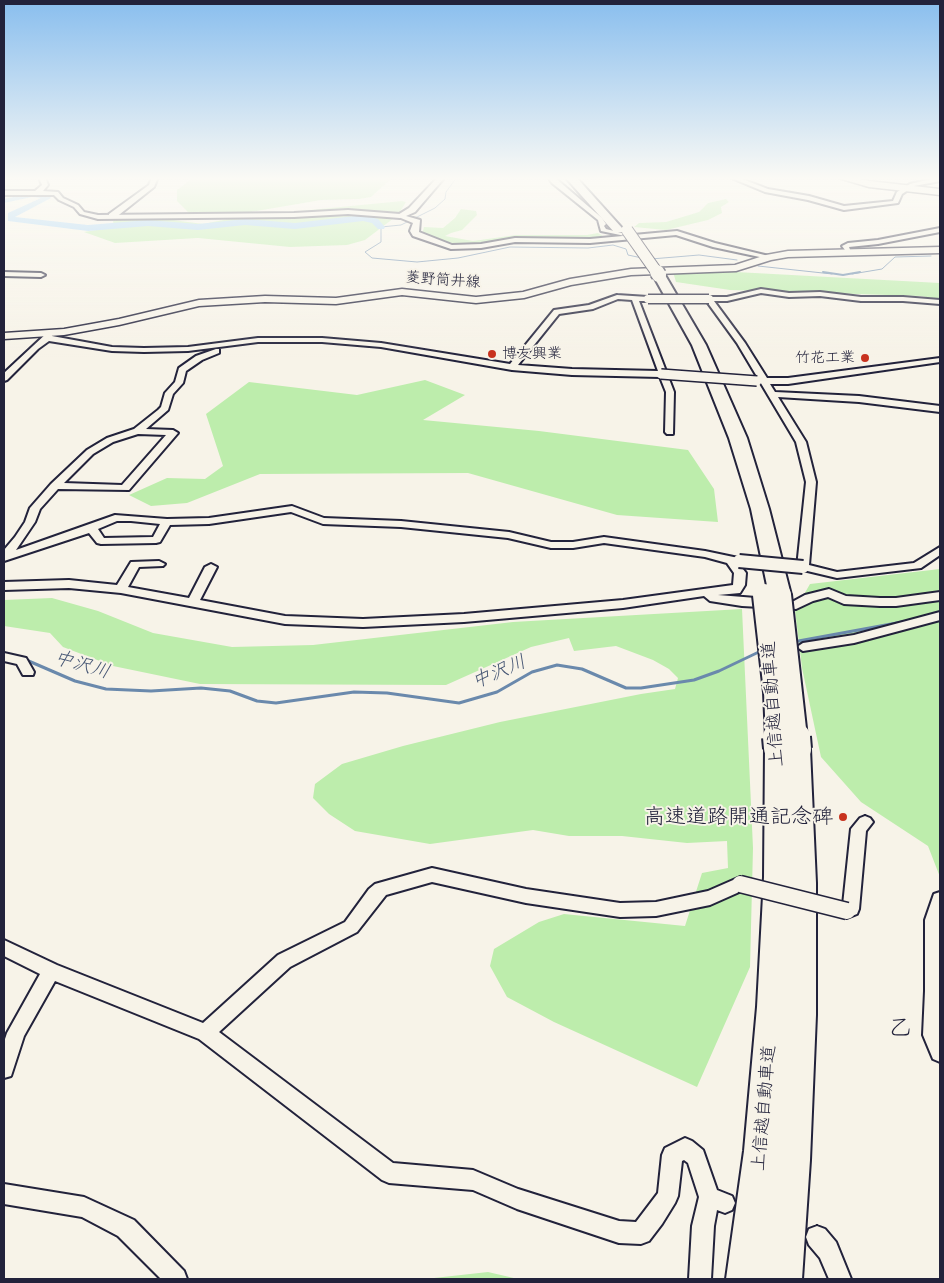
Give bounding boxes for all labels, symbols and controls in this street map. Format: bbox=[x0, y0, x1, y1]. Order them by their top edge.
street label: 菱野筒井線 bbox=[405, 268, 481, 292]
place label: 博友興業 bbox=[502, 345, 562, 363]
marker: 博友興業 bbox=[486, 348, 498, 360]
place label: 竹花工業 bbox=[795, 349, 855, 367]
marker: 竹花工業 bbox=[859, 352, 871, 364]
street label: 上信越自動車道 bbox=[758, 640, 788, 768]
water label: 中沢川 bbox=[51, 646, 113, 684]
water label: 中沢川 bbox=[468, 650, 530, 694]
place label: 高速道路開通記念碑 bbox=[644, 804, 833, 830]
marker: 高速道路開通記念碑 bbox=[837, 811, 849, 823]
district label: 乙 bbox=[888, 1014, 912, 1042]
street label: 上信越自動車道 bbox=[748, 1044, 780, 1172]

